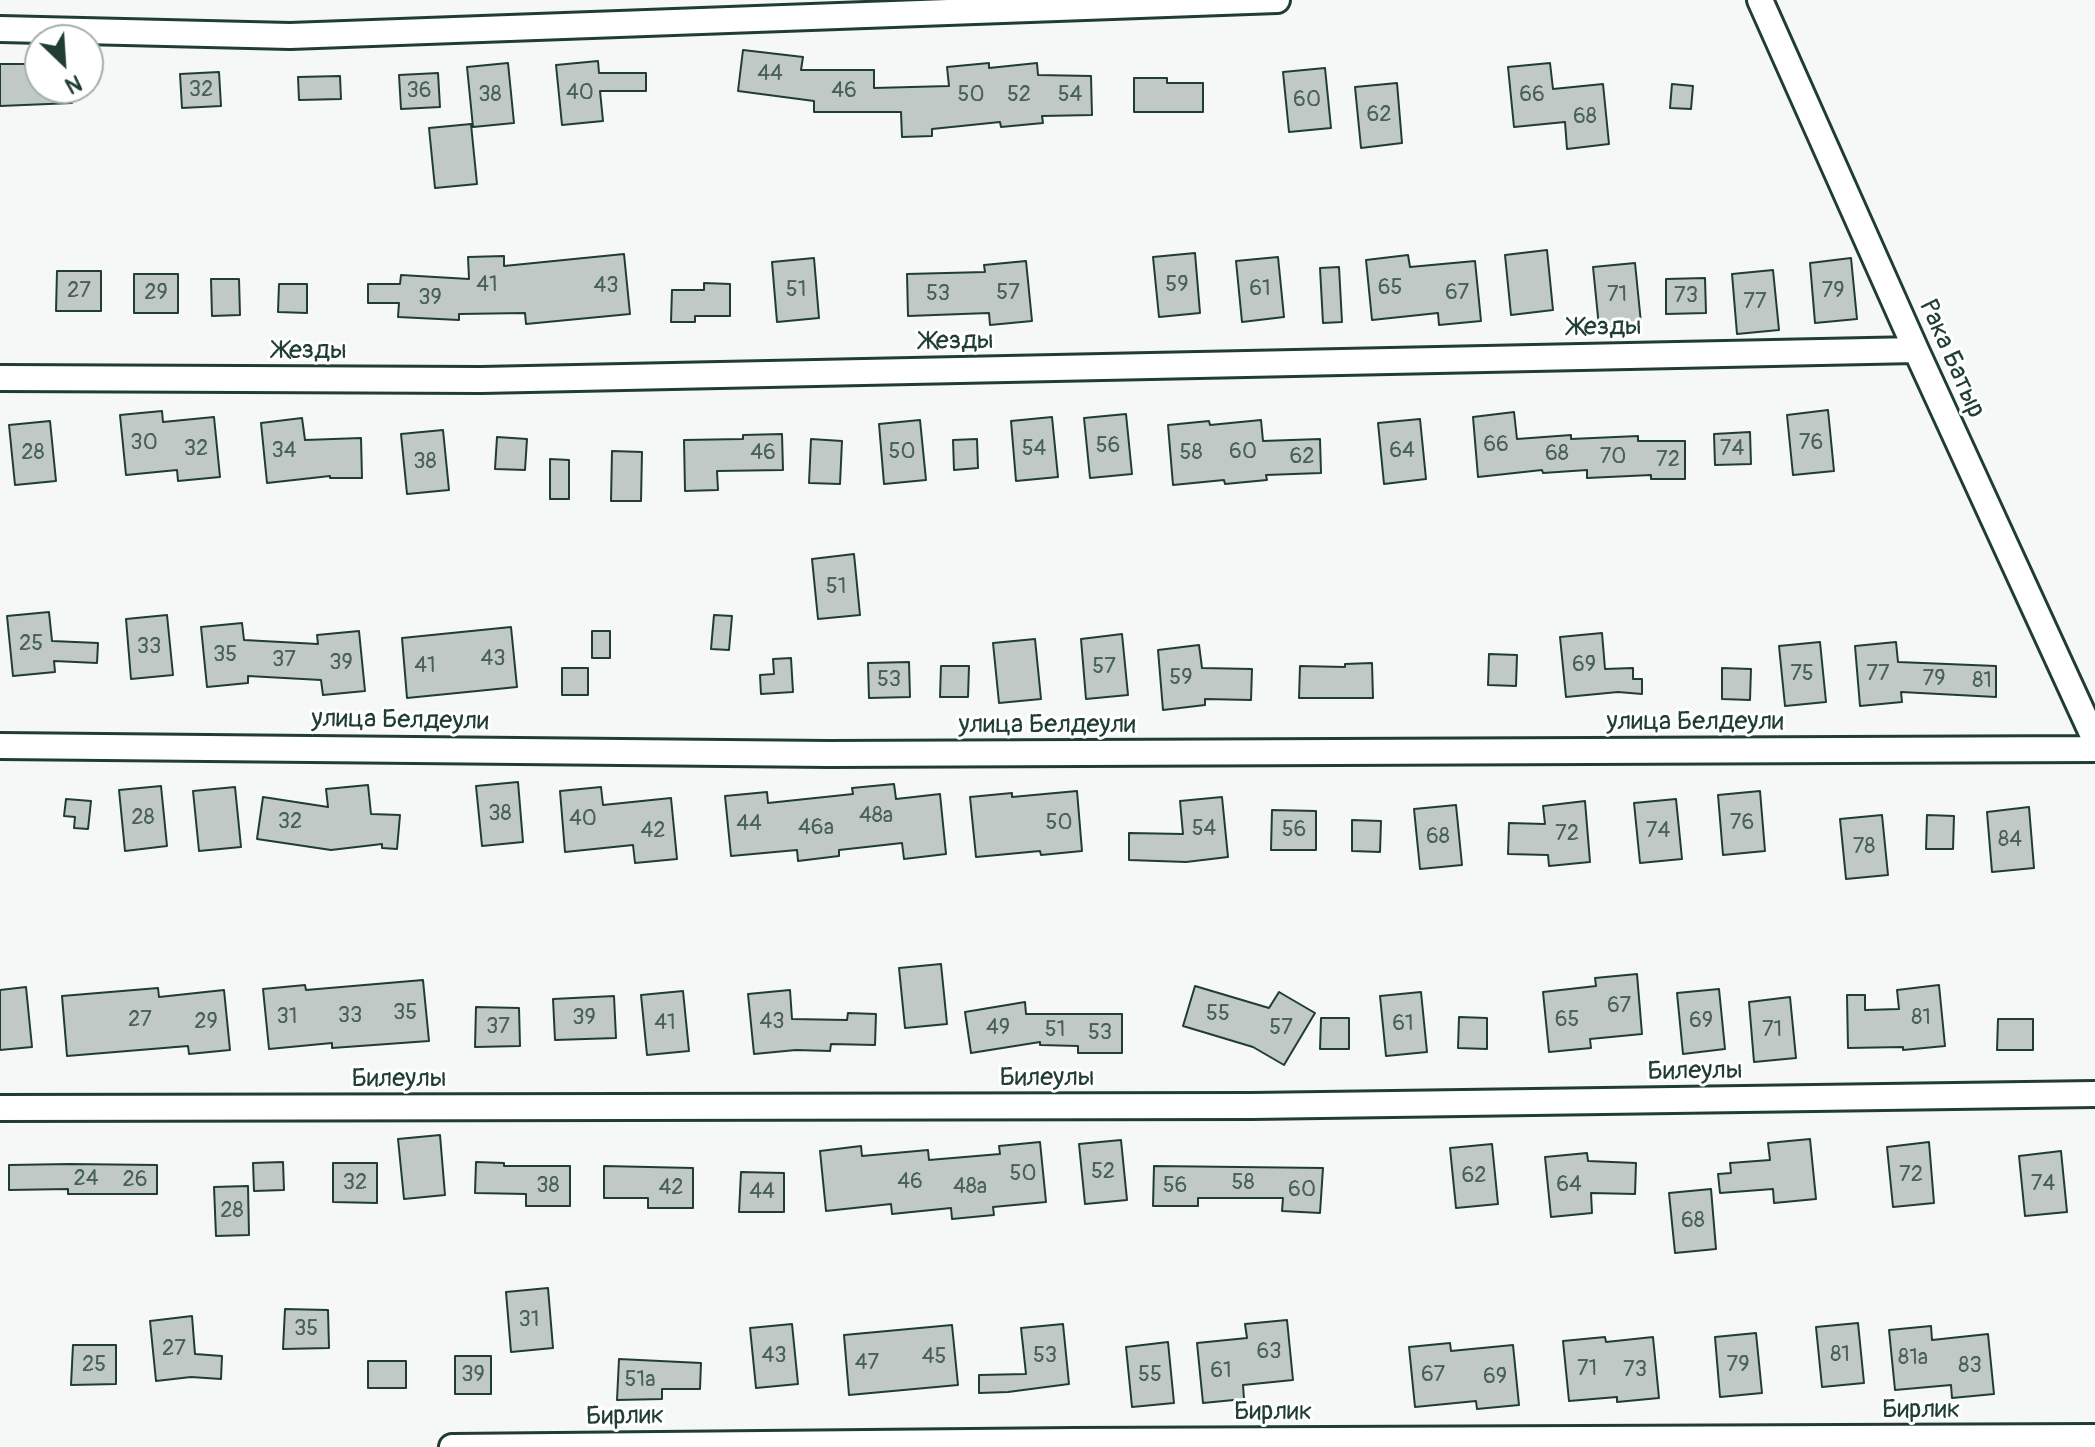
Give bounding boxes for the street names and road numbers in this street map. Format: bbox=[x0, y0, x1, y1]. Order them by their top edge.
street label: Рака Батыр bbox=[1911, 295, 1991, 423]
street label: Жезды bbox=[1568, 312, 1642, 344]
street label: Жезды bbox=[920, 326, 994, 358]
street label: Жезды bbox=[273, 335, 347, 367]
street label: улица Белдеули bbox=[311, 704, 489, 738]
street label: улица Белдеули bbox=[1606, 706, 1784, 738]
street label: улица Белдеули bbox=[958, 709, 1136, 741]
street label: Билеулы bbox=[1647, 1056, 1743, 1088]
street label: Билеулы bbox=[999, 1062, 1095, 1094]
street label: Билеулы bbox=[351, 1063, 447, 1095]
street label: Бирлик bbox=[1882, 1394, 1960, 1426]
street label: Бирлик bbox=[1234, 1396, 1312, 1428]
street label: Бирлик bbox=[586, 1401, 664, 1433]

